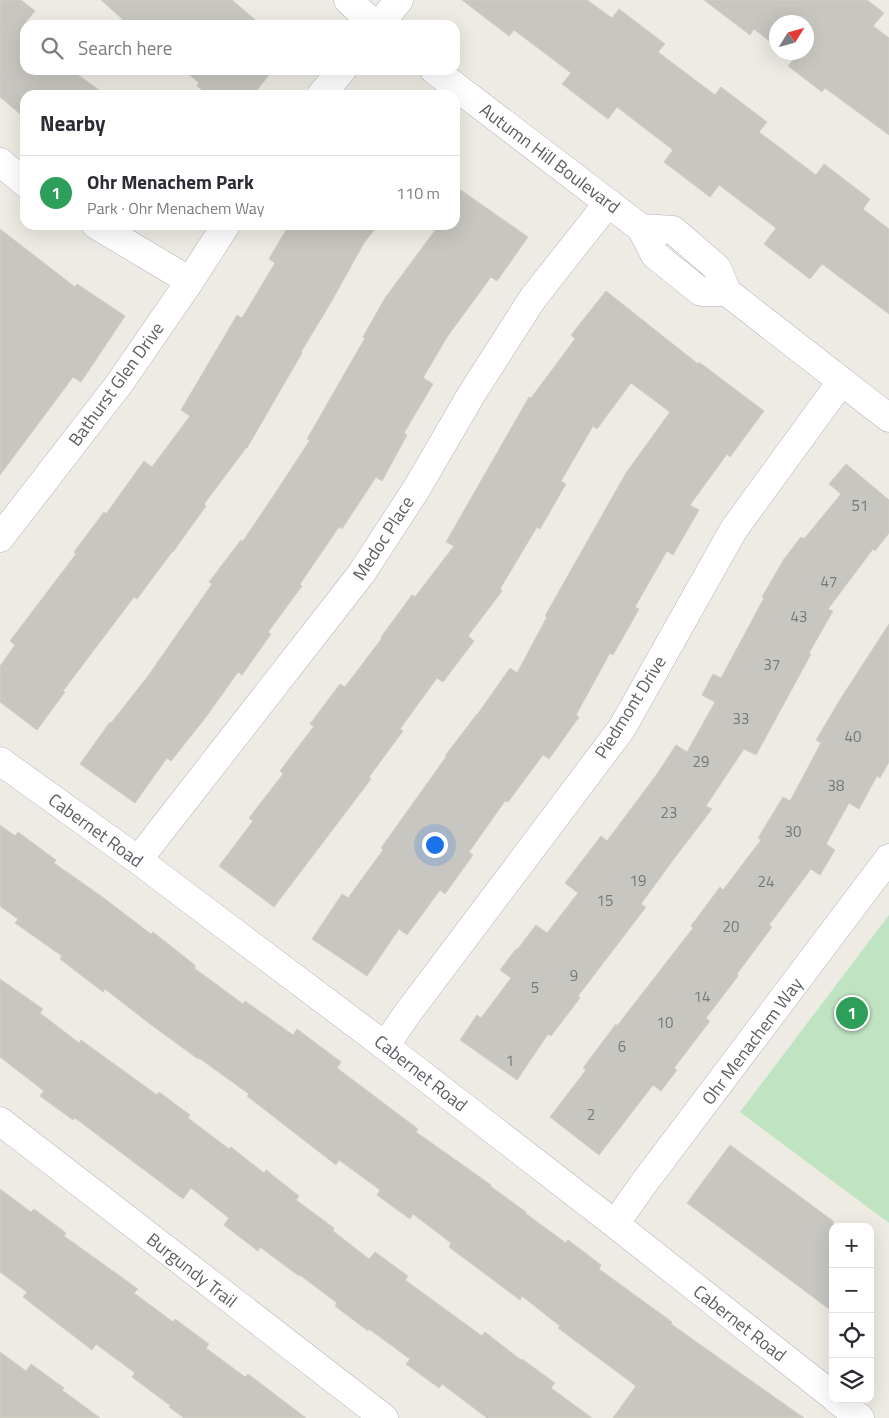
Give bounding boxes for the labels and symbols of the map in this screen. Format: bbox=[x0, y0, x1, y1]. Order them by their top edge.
north arrow bbox=[769, 15, 814, 60]
street label: Autumn Hill Boulevard bbox=[474, 96, 626, 220]
street label: Bathurst Glen Drive bbox=[62, 316, 170, 452]
street label: Medoc Place bbox=[346, 491, 420, 585]
house number: 51 bbox=[852, 494, 868, 517]
house number: 47 bbox=[821, 570, 837, 593]
house number: 43 bbox=[791, 605, 807, 628]
street label: Piedmont Drive bbox=[588, 650, 672, 764]
house number: 37 bbox=[764, 653, 780, 676]
house number: 33 bbox=[733, 707, 749, 730]
house number: 40 bbox=[845, 725, 861, 748]
house number: 29 bbox=[693, 750, 709, 773]
house number: 38 bbox=[828, 774, 844, 797]
street label: Cabernet Road bbox=[43, 786, 149, 874]
house number: 23 bbox=[661, 801, 677, 824]
house number: 30 bbox=[785, 820, 801, 843]
your location bbox=[422, 832, 448, 858]
house number: 19 bbox=[630, 869, 646, 892]
house number: 24 bbox=[758, 870, 774, 893]
house number: 15 bbox=[597, 889, 613, 912]
house number: 20 bbox=[723, 915, 739, 938]
house number: 9 bbox=[570, 964, 578, 987]
street label: Ohr Menachem Way bbox=[695, 971, 809, 1110]
house number: 5 bbox=[531, 976, 539, 999]
house number: 14 bbox=[694, 985, 710, 1008]
pin: 1 bbox=[836, 994, 868, 1032]
house number: 10 bbox=[657, 1011, 673, 1034]
street label: Cabernet Road bbox=[369, 1028, 473, 1118]
house number: 6 bbox=[618, 1035, 626, 1058]
house number: 1 bbox=[506, 1049, 514, 1072]
house number: 2 bbox=[587, 1103, 595, 1126]
street label: Burgundy Trail bbox=[141, 1226, 243, 1314]
street label: Cabernet Road bbox=[688, 1278, 792, 1368]

